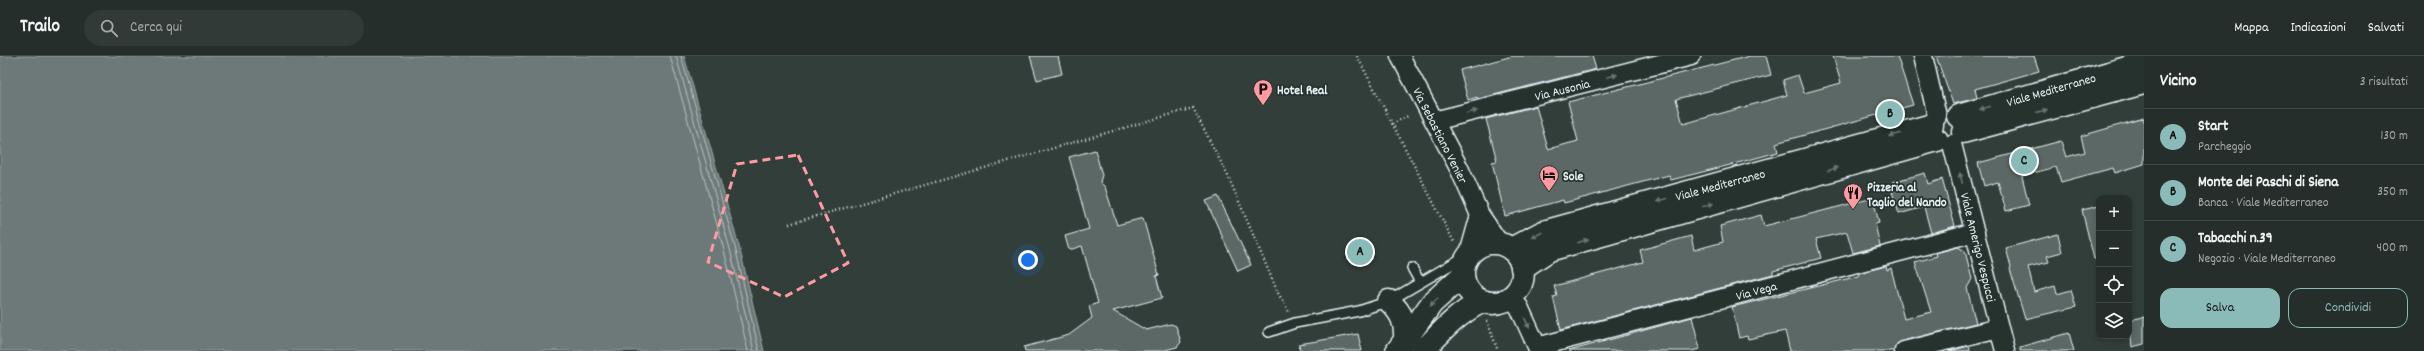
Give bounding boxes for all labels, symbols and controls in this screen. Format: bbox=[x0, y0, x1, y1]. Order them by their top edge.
search box bbox=[84, 10, 364, 46]
text: Trailo bbox=[20, 14, 60, 41]
icon: search bbox=[98, 17, 120, 39]
text: Cerca qui bbox=[130, 17, 182, 39]
text: Mappa bbox=[2234, 18, 2269, 38]
text: Indicazioni bbox=[2291, 18, 2346, 38]
text: Salvati bbox=[2368, 18, 2404, 38]
street label: Viale Mediterraneo bbox=[2005, 70, 2099, 113]
text: Vicino bbox=[2160, 70, 2197, 94]
one-way arrow bbox=[1606, 73, 1618, 79]
text: 3 risultati bbox=[2360, 73, 2408, 92]
street label: Via Ausonia bbox=[1533, 75, 1593, 107]
parking icon: Hotel Real bbox=[1252, 78, 1274, 106]
place label: Hotel Real bbox=[1277, 82, 1328, 101]
street label: Via Sebastiano Venier bbox=[1406, 85, 1471, 188]
pin: B bbox=[1877, 99, 1903, 129]
one-way arrow bbox=[1979, 105, 1991, 111]
one-way arrow bbox=[1466, 108, 1478, 114]
one-way arrow bbox=[2036, 108, 2048, 114]
text: Start bbox=[2198, 116, 2228, 138]
text: A bbox=[2169, 127, 2177, 146]
text: 130 m bbox=[2380, 127, 2408, 146]
one-way arrow bbox=[1888, 132, 1900, 138]
text: Parcheggio bbox=[2198, 138, 2251, 157]
pin: C bbox=[2011, 146, 2037, 176]
hotel icon: Sole bbox=[1538, 164, 1560, 192]
street label: Viale Mediterraneo bbox=[1674, 165, 1768, 208]
one-way arrow bbox=[1827, 166, 1839, 172]
place label: Sole bbox=[1563, 168, 1584, 187]
one-way arrow bbox=[1958, 171, 1964, 183]
text: Monte dei Paschi di Siena bbox=[2198, 172, 2338, 194]
place label: Pizzeria al Taglio del Nando bbox=[1867, 179, 1947, 213]
restaurant icon: Pizzeria al Taglio del Nando bbox=[1842, 182, 1864, 210]
text: B bbox=[2170, 183, 2176, 202]
text: 350 m bbox=[2377, 183, 2408, 202]
street label: Viale Amerigo Vespucci bbox=[1954, 191, 1999, 305]
text: Banca · Viale Mediterraneo bbox=[2198, 194, 2329, 213]
map controls bbox=[2096, 195, 2132, 339]
button: + bbox=[2096, 195, 2132, 231]
one-way arrow bbox=[1655, 197, 1667, 203]
one-way arrow bbox=[1702, 202, 1714, 208]
text: Tabacchi n.39 bbox=[2198, 228, 2273, 250]
button: − bbox=[2096, 231, 2132, 267]
one-way arrow bbox=[1531, 232, 1542, 239]
pin: A bbox=[1347, 237, 1373, 267]
one-way arrow bbox=[1576, 237, 1589, 243]
text: C bbox=[2170, 239, 2176, 258]
text: 400 m bbox=[2377, 239, 2408, 258]
your location bbox=[1018, 250, 1038, 270]
text: Negozio · Viale Mediterraneo bbox=[2198, 250, 2336, 269]
button: locate bbox=[2096, 267, 2132, 303]
street label: Via Vega bbox=[1734, 278, 1780, 307]
button: Salva bbox=[2160, 288, 2280, 328]
button: Condividi bbox=[2288, 288, 2408, 328]
one-way arrow bbox=[1429, 297, 1439, 307]
button: layers bbox=[2096, 303, 2132, 339]
one-way arrow bbox=[1523, 317, 1530, 329]

